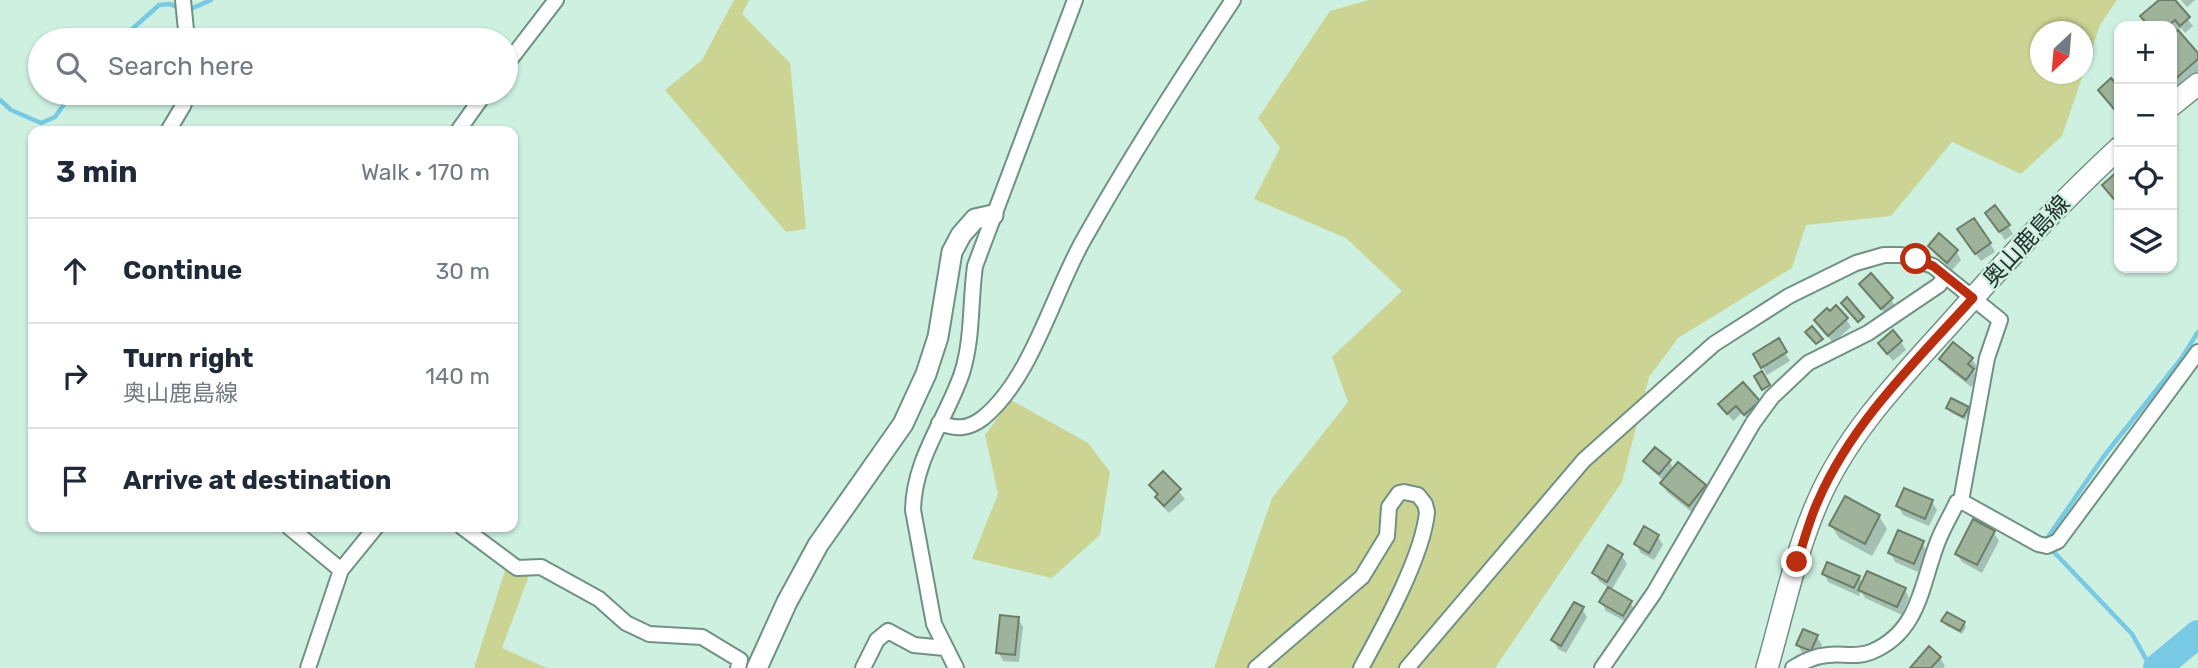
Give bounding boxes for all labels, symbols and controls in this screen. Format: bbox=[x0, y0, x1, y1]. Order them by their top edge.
north arrow bbox=[2030, 21, 2093, 84]
map controls bbox=[2114, 21, 2177, 273]
button: + bbox=[2114, 21, 2177, 84]
search box bbox=[28, 28, 518, 105]
icon: search bbox=[52, 48, 90, 86]
text: Search here bbox=[108, 51, 254, 82]
button: − bbox=[2114, 84, 2177, 147]
button: locate bbox=[2114, 147, 2177, 210]
text: 3 min bbox=[56, 154, 138, 190]
text: Walk · 170 m bbox=[361, 158, 490, 186]
street label: 奥山鹿島線 bbox=[1977, 189, 2075, 293]
button: layers bbox=[2114, 210, 2177, 273]
route start bbox=[1900, 243, 1931, 274]
icon: ahead bbox=[56, 252, 94, 290]
text: Continue bbox=[123, 255, 242, 286]
text: 30 m bbox=[435, 257, 490, 285]
text: Turn right bbox=[123, 343, 253, 374]
icon: right bbox=[56, 357, 94, 395]
text: 140 m bbox=[425, 362, 490, 390]
text: 奥山鹿島線 bbox=[123, 379, 238, 407]
icon: arrive bbox=[56, 462, 94, 500]
text: Arrive at destination bbox=[123, 465, 391, 496]
route end bbox=[1781, 546, 1812, 577]

